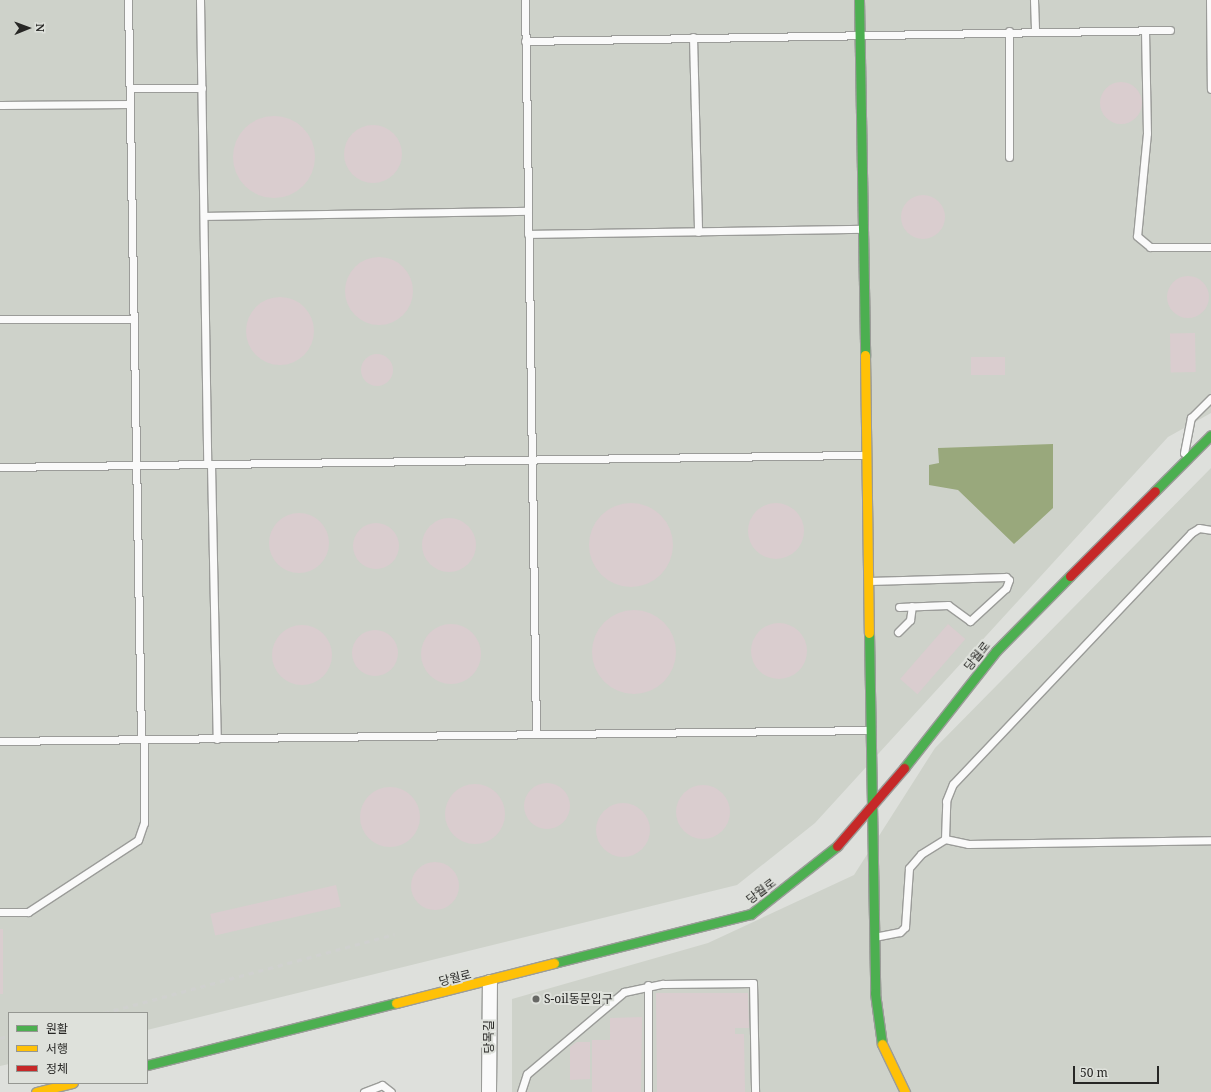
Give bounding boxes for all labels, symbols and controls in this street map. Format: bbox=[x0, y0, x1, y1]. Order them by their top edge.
north arrow bbox=[8, 8, 48, 48]
text: N bbox=[33, 23, 48, 32]
street label: 당월로 bbox=[961, 639, 993, 673]
street label: 당월로 bbox=[743, 875, 779, 907]
street label: 당월로 bbox=[437, 967, 473, 989]
place label: S-oil동문입구 bbox=[544, 992, 613, 1006]
marker: S-oil동문입구 bbox=[531, 994, 541, 1004]
legend bbox=[8, 1012, 148, 1084]
text: 원활 bbox=[46, 1020, 68, 1037]
street label: 당목길 bbox=[482, 1020, 496, 1054]
text: 서행 bbox=[46, 1040, 68, 1057]
scale bar bbox=[1075, 1058, 1161, 1084]
text: 정체 bbox=[46, 1060, 68, 1077]
text: 50 m bbox=[1080, 1064, 1108, 1081]

